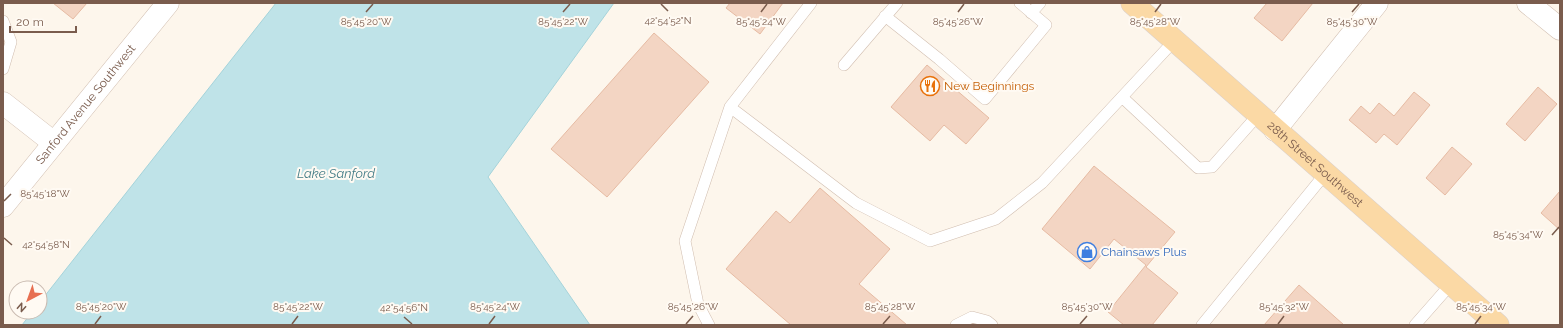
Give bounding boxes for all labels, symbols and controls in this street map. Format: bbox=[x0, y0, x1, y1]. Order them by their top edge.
scale bar bbox=[10, 8, 76, 34]
text: 20 m bbox=[16, 15, 44, 29]
text: 42°54'52"N bbox=[645, 15, 691, 26]
text: 85°45'20"W bbox=[341, 16, 392, 27]
text: 85°45'22"W bbox=[538, 16, 588, 27]
text: 85°45'24"W bbox=[736, 16, 787, 27]
text: 85°45'26"W bbox=[933, 16, 984, 27]
text: 85°45'28"W bbox=[1130, 16, 1181, 27]
text: 85°45'30"W bbox=[1327, 16, 1378, 27]
street label: Sanford Avenue Southwest bbox=[33, 42, 138, 167]
restaurant icon: New Beginnings bbox=[919, 75, 941, 97]
place label: New Beginnings bbox=[944, 79, 1035, 93]
street label: 28th Street Southwest bbox=[1264, 118, 1366, 210]
water label: Lake Sanford bbox=[297, 166, 375, 181]
text: 85°45'18"W bbox=[20, 188, 70, 199]
text: 85°45'34"W bbox=[1493, 229, 1544, 240]
text: 42°54'58"N bbox=[22, 239, 70, 250]
shop icon: Chainsaws Plus bbox=[1076, 241, 1098, 263]
place label: Chainsaws Plus bbox=[1101, 245, 1187, 259]
north arrow bbox=[8, 280, 48, 320]
text: N bbox=[14, 300, 29, 315]
text: 85°45'20"W bbox=[76, 301, 127, 312]
text: 85°45'22"W bbox=[273, 301, 323, 312]
text: 85°45'24"W bbox=[470, 301, 521, 312]
text: 85°45'26"W bbox=[668, 301, 719, 312]
text: 85°45'28"W bbox=[865, 301, 916, 312]
text: 85°45'30"W bbox=[1062, 301, 1113, 312]
text: 85°45'32"W bbox=[1259, 301, 1309, 312]
text: 85°45'34"W bbox=[1456, 301, 1507, 312]
text: 42°54'56"N bbox=[380, 302, 428, 313]

